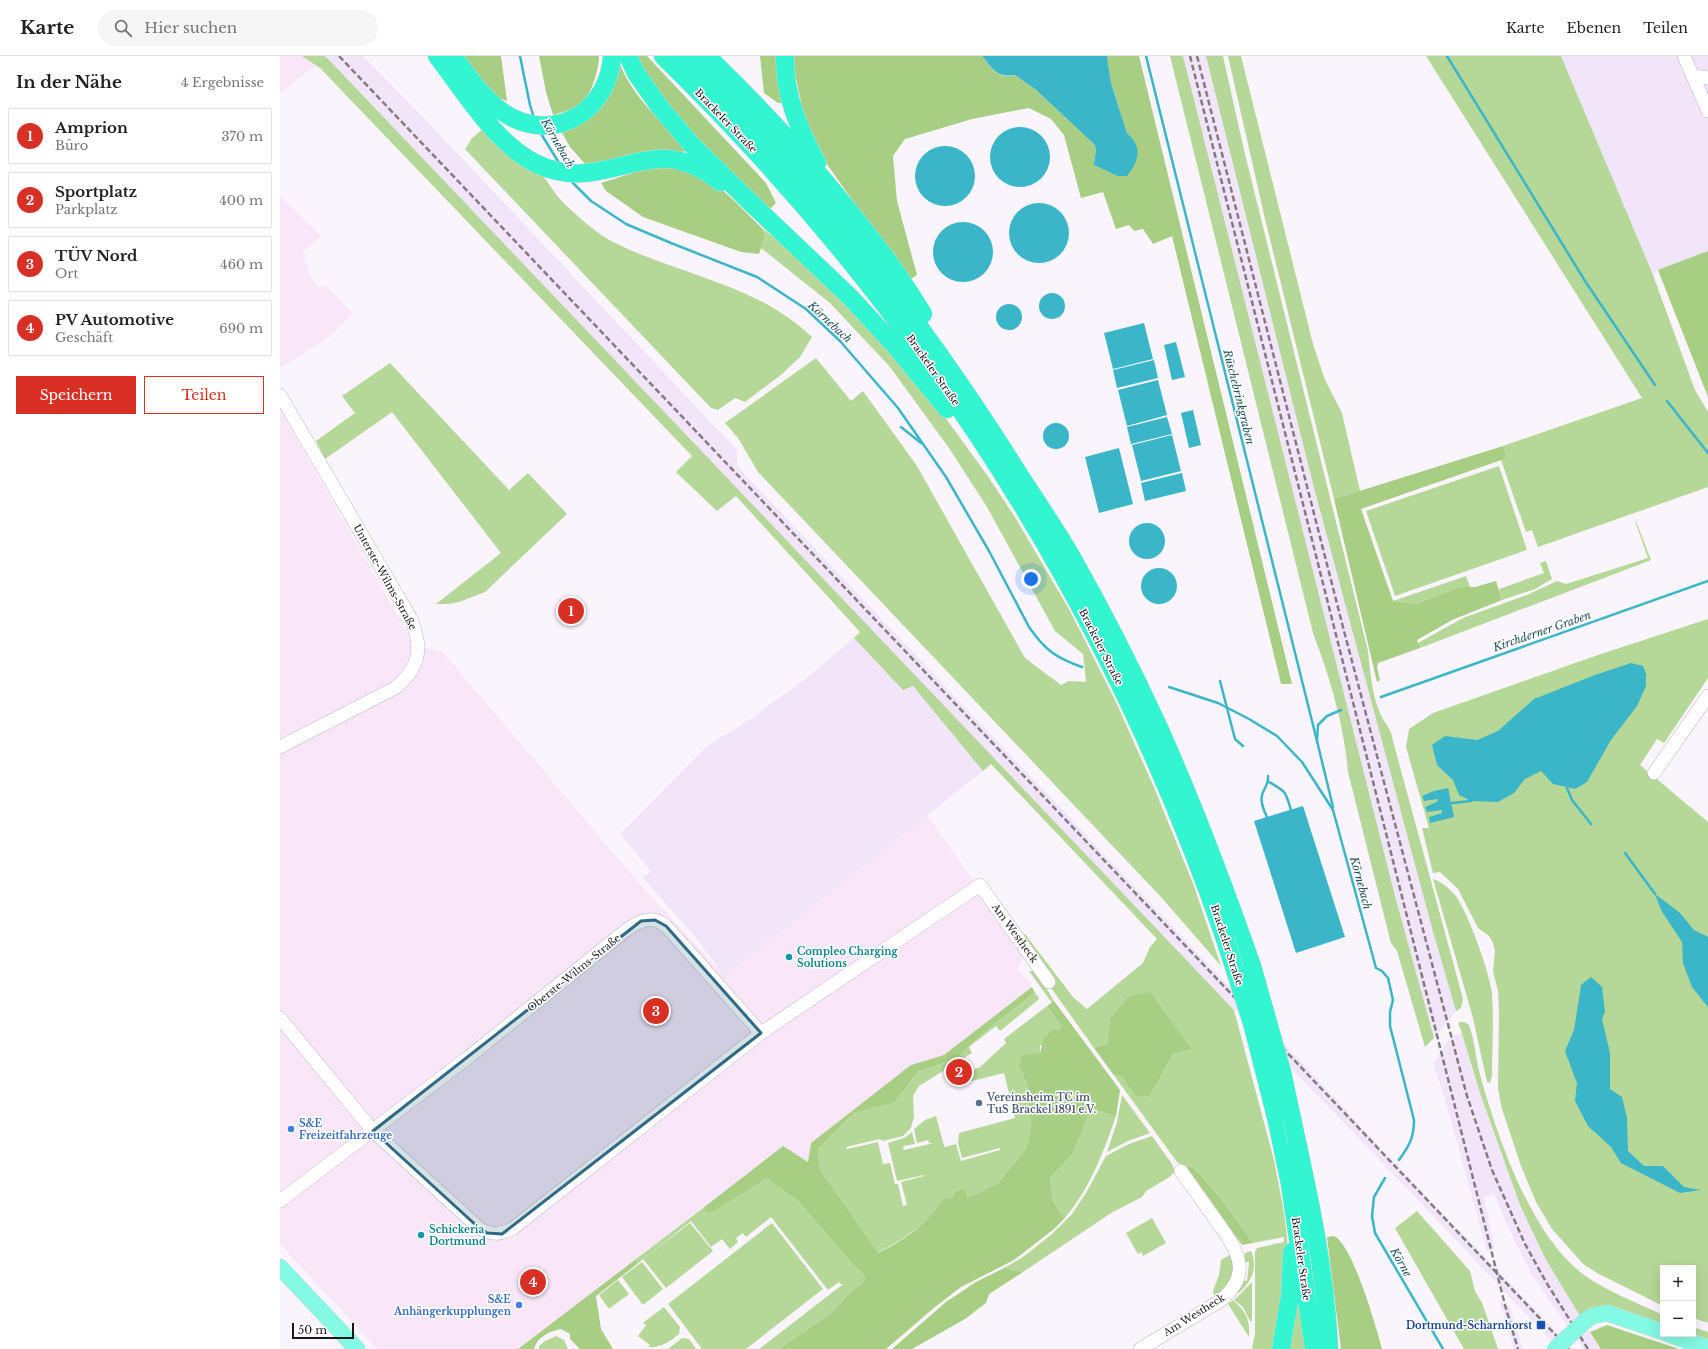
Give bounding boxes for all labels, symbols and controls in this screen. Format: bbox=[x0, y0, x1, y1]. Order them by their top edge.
search box bbox=[98, 10, 378, 46]
text: Karte bbox=[20, 16, 74, 39]
icon: search bbox=[112, 17, 134, 39]
text: Hier suchen bbox=[144, 18, 237, 37]
text: Karte bbox=[1506, 19, 1545, 37]
text: Ebenen bbox=[1567, 19, 1621, 37]
text: Teilen bbox=[1643, 19, 1688, 37]
text: In der Nähe bbox=[16, 72, 122, 93]
text: 4 Ergebnisse bbox=[181, 74, 264, 91]
street label: Brackeler Straße bbox=[692, 86, 760, 156]
water label: Körnebach bbox=[538, 115, 578, 170]
text: Amprion bbox=[55, 118, 128, 137]
text: 1 bbox=[27, 128, 33, 145]
text: 370 m bbox=[222, 128, 263, 145]
text: Büro bbox=[55, 137, 88, 154]
text: Sportplatz bbox=[55, 182, 137, 201]
text: 2 bbox=[26, 192, 34, 209]
text: 400 m bbox=[219, 192, 263, 209]
text: Parkplatz bbox=[55, 201, 118, 218]
text: TÜV Nord bbox=[55, 246, 137, 265]
text: 3 bbox=[26, 256, 34, 273]
text: 460 m bbox=[220, 256, 263, 273]
text: Ort bbox=[55, 265, 78, 282]
water label: Körnebach bbox=[805, 298, 855, 346]
text: PV Automotive bbox=[55, 310, 174, 329]
text: 4 bbox=[26, 320, 34, 337]
text: 690 m bbox=[219, 320, 263, 337]
text: Geschäft bbox=[55, 329, 113, 346]
street label: Brackeler Straße bbox=[904, 332, 963, 408]
water label: Rüschebrinkgraben bbox=[1220, 347, 1258, 446]
button: Speichern bbox=[16, 376, 136, 414]
button: Teilen bbox=[144, 376, 264, 414]
street label: Unterste-Wilms-Straße bbox=[350, 522, 420, 632]
your location bbox=[1021, 569, 1041, 589]
pin: 1 bbox=[558, 596, 584, 626]
street label: Brackeler Straße bbox=[1076, 607, 1126, 688]
water label: Kirchderner Graben bbox=[1490, 608, 1593, 655]
water label: Körnebach bbox=[1347, 854, 1375, 911]
street label: Am Westheck bbox=[989, 900, 1041, 966]
street label: Brackeler Straße bbox=[1208, 903, 1246, 987]
street label: Oberste-Wilms-Straße bbox=[525, 931, 623, 1015]
place label: Compleo Charging Solutions bbox=[797, 945, 899, 970]
marker: Compleo Charging Solutions bbox=[784, 952, 794, 962]
pin: 3 bbox=[643, 996, 669, 1026]
pin: 2 bbox=[946, 1057, 972, 1087]
place label: Vereinsheim TC im TuS Brackel 1891 e.V. bbox=[986, 1091, 1096, 1116]
marker: Vereinsheim TC im TuS Brackel 1891 e.V. bbox=[974, 1098, 984, 1108]
place label: S&E Freizeitfahrzeuge bbox=[299, 1117, 392, 1142]
marker: S&E Freizeitfahrzeuge bbox=[286, 1124, 296, 1134]
street label: Brackeler Straße bbox=[1289, 1216, 1313, 1302]
place label: Schickeria Dortmund bbox=[429, 1223, 486, 1248]
marker: Schickeria Dortmund bbox=[416, 1230, 426, 1240]
water label: Körne bbox=[1387, 1244, 1415, 1279]
map controls bbox=[1660, 1265, 1696, 1337]
button: + bbox=[1660, 1265, 1696, 1301]
pin: 4 bbox=[520, 1267, 546, 1297]
street label: Am Westheck bbox=[1160, 1290, 1228, 1340]
place label: S&E Anhängerkupplungen bbox=[393, 1293, 512, 1318]
marker: S&E Anhängerkupplungen bbox=[514, 1300, 524, 1310]
button: − bbox=[1660, 1301, 1696, 1337]
place label: Dortmund-Scharnhorst bbox=[1406, 1319, 1532, 1332]
marker: Dortmund-Scharnhorst bbox=[1535, 1319, 1547, 1331]
scale bar bbox=[292, 1321, 354, 1340]
text: 50 m bbox=[298, 1323, 327, 1337]

